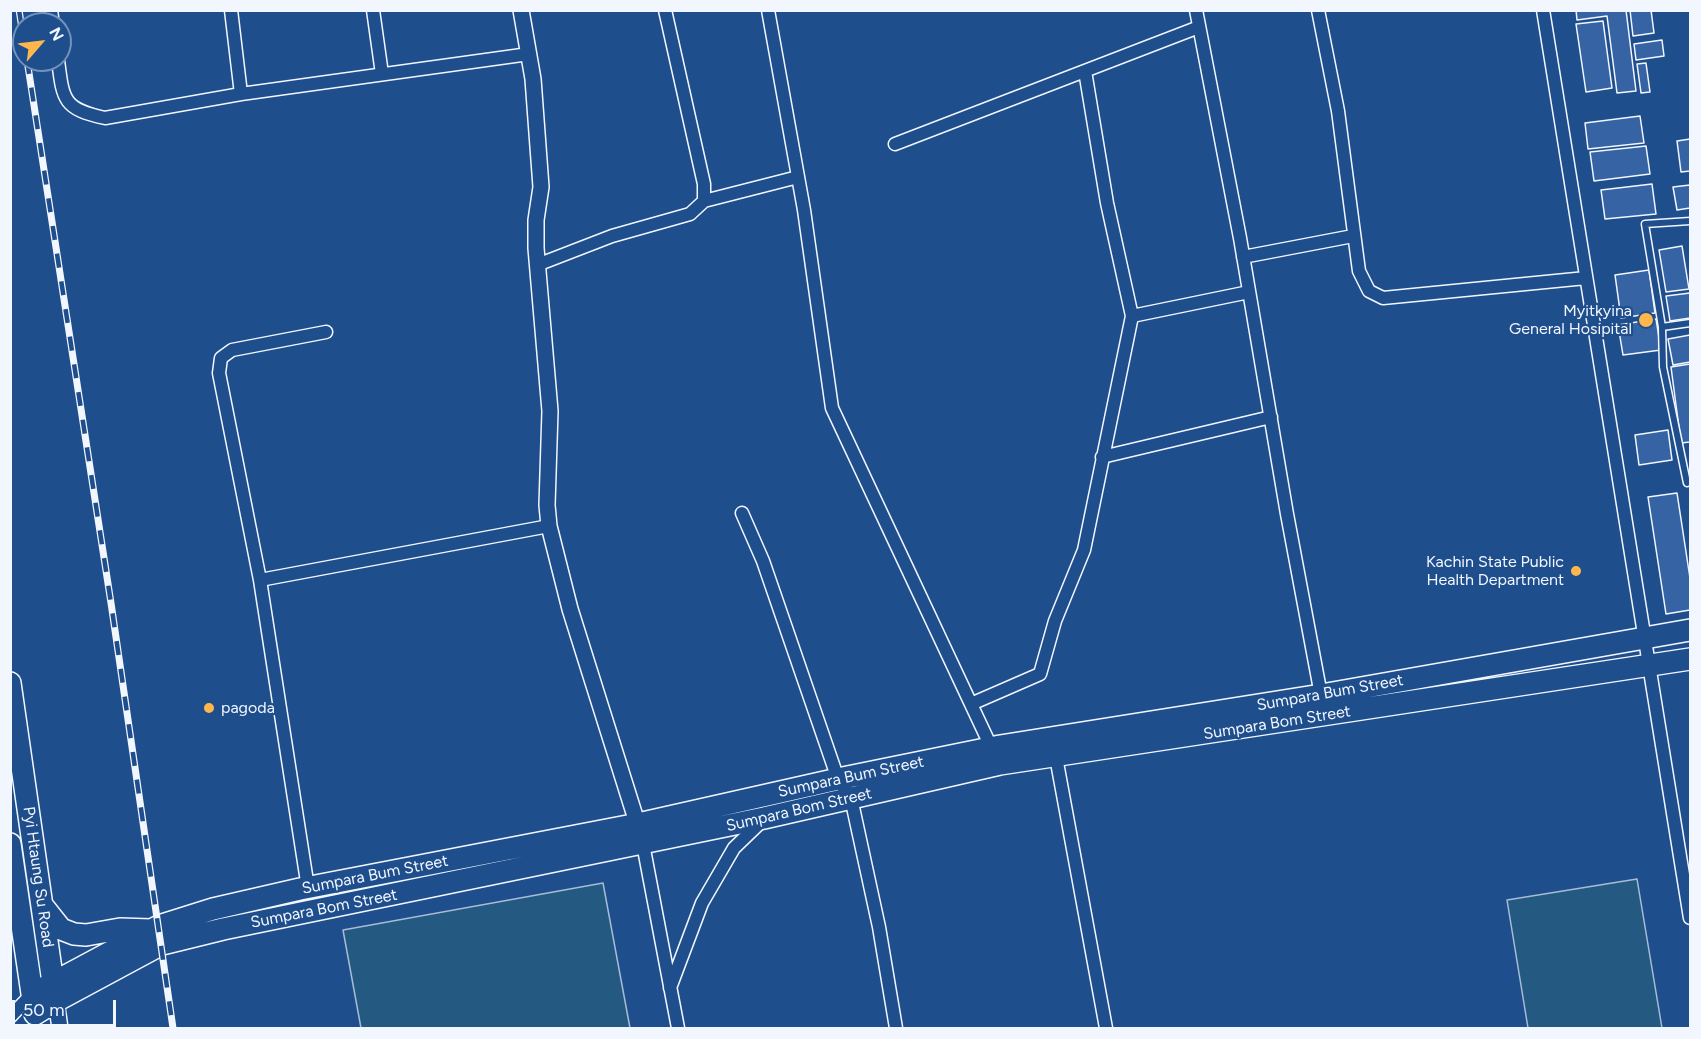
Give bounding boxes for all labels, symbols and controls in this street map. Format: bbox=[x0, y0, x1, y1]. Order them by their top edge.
north arrow bbox=[12, 12, 72, 72]
text: N bbox=[45, 24, 68, 44]
place label: Myitkyina General Hosipital bbox=[1509, 301, 1632, 339]
marker: Myitkyina General Hosipital bbox=[1637, 311, 1655, 329]
place label: Kachin State Public Health Department bbox=[1426, 552, 1564, 590]
marker: Kachin State Public Health Department bbox=[1569, 564, 1583, 578]
street label: Sumpara Bum Street bbox=[1255, 671, 1405, 715]
place label: pagoda bbox=[221, 698, 275, 718]
marker: pagoda bbox=[202, 701, 216, 715]
street label: Sumpara Bom Street bbox=[1202, 702, 1352, 744]
street label: Sumpara Bum Street bbox=[776, 752, 926, 802]
street label: Sumpara Bom Street bbox=[724, 784, 874, 836]
street label: Pyi Htaung Su Road bbox=[19, 805, 57, 949]
street label: Sumpara Bum Street bbox=[300, 851, 450, 899]
street label: Sumpara Bom Street bbox=[249, 885, 399, 933]
scale bar bbox=[15, 988, 118, 1026]
text: 50 m bbox=[23, 999, 65, 1021]

